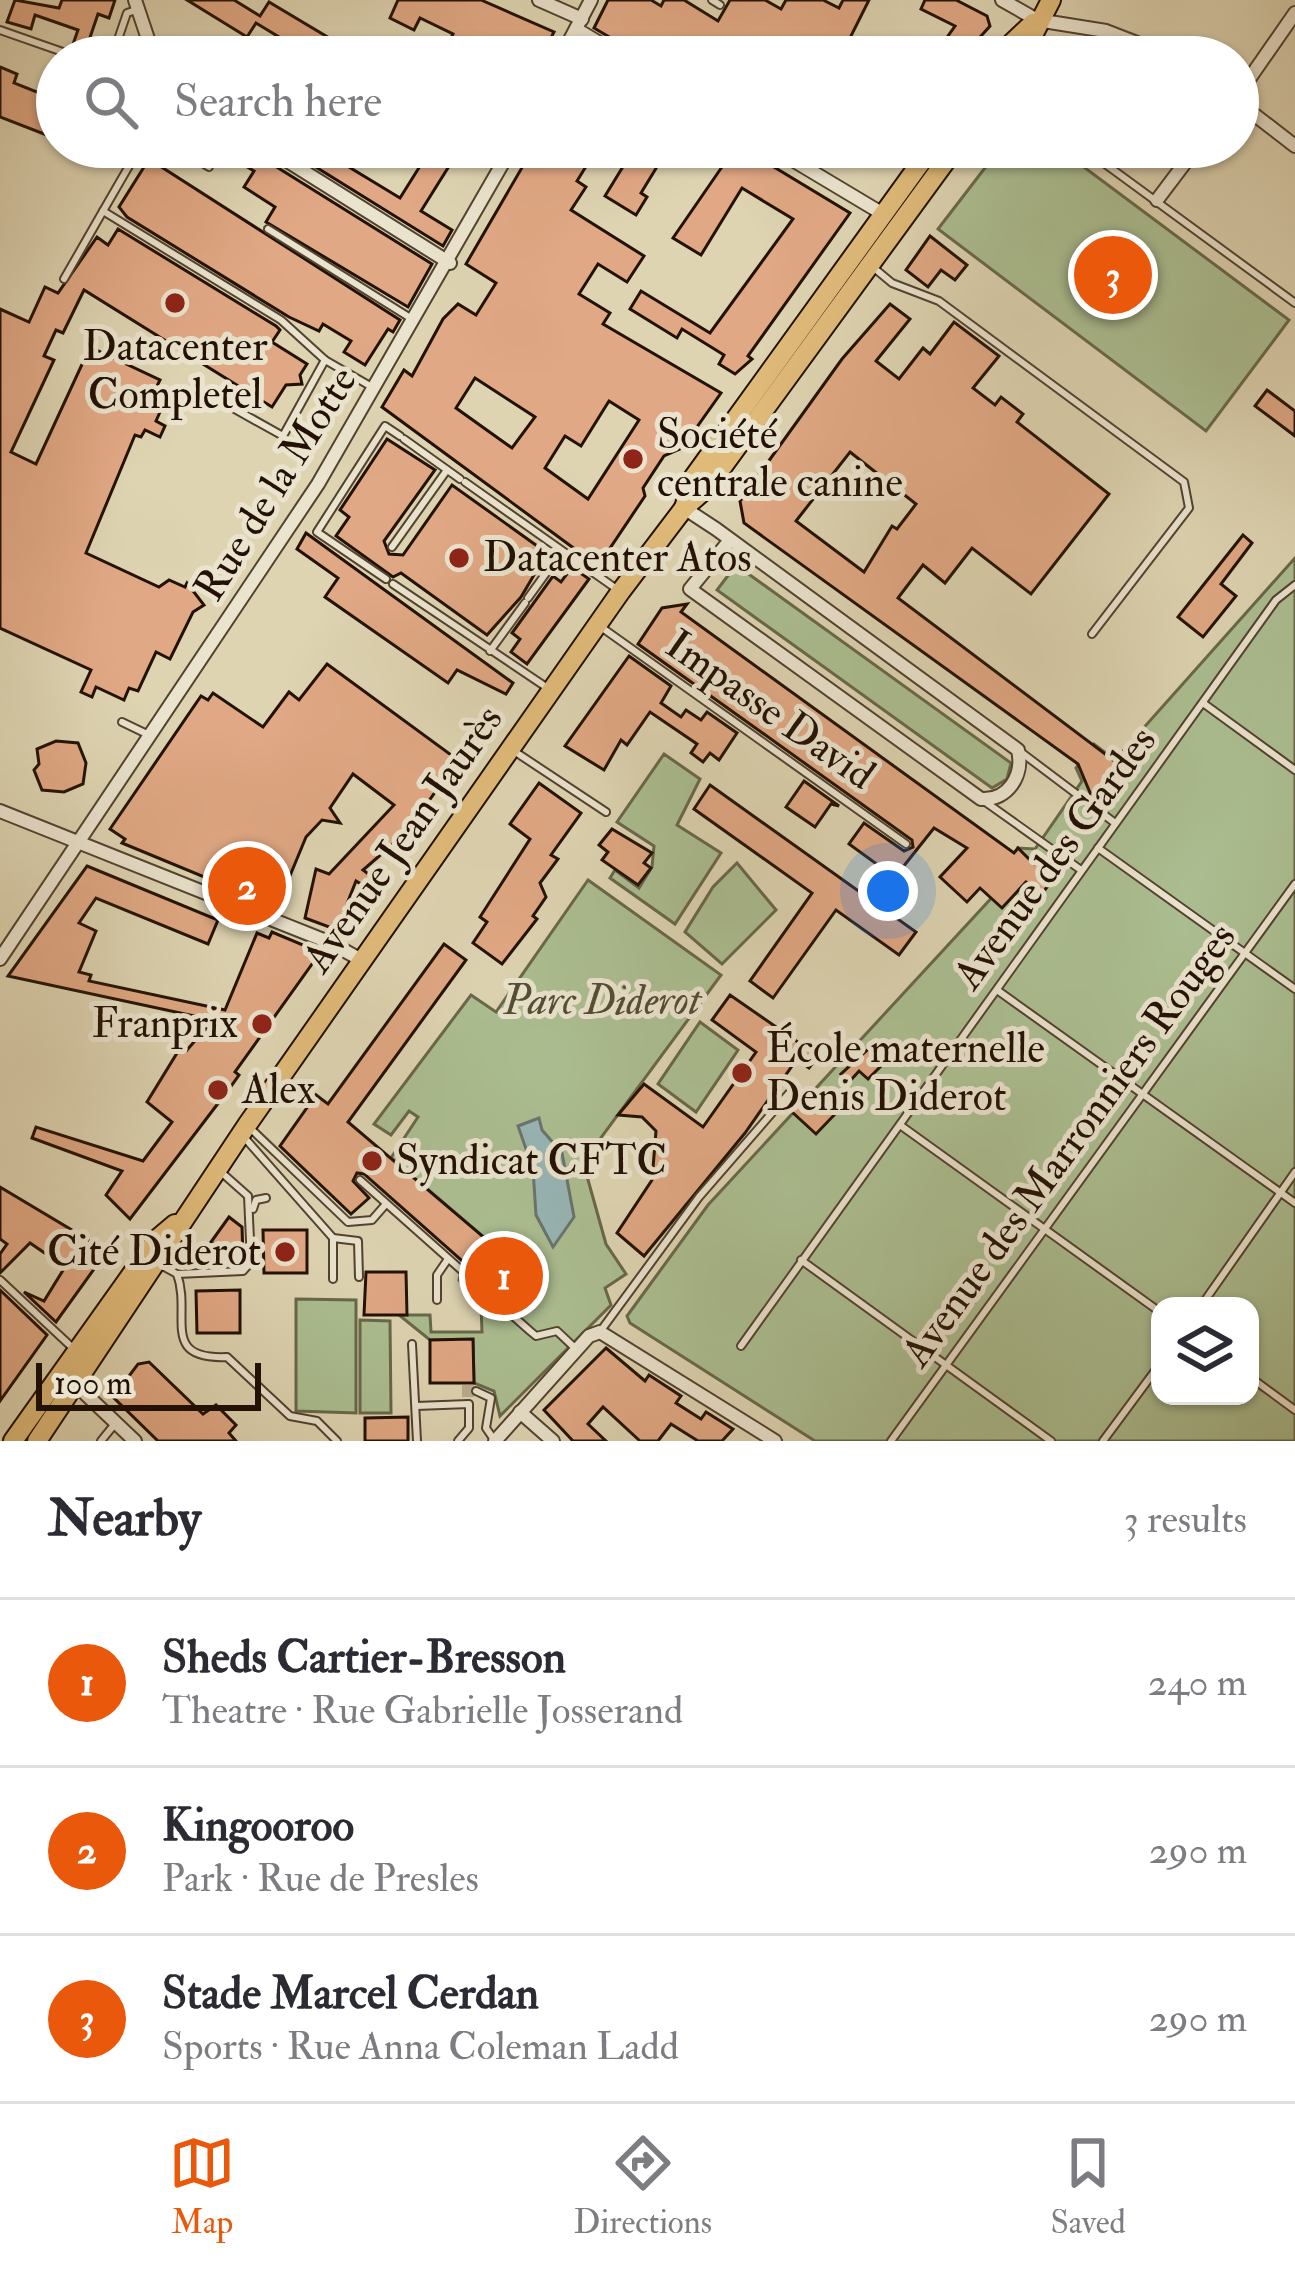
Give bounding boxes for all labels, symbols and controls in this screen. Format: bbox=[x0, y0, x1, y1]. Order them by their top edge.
search box bbox=[36, 36, 1259, 168]
icon: search bbox=[78, 69, 144, 135]
text: Search here bbox=[174, 74, 382, 130]
pin: 3 bbox=[1074, 230, 1152, 320]
marker: Datacenter Completel bbox=[162, 290, 188, 316]
place label: Datacenter Completel bbox=[82, 321, 268, 421]
street label: Rue de la Motte bbox=[183, 357, 369, 611]
place label: Société centrale canine bbox=[657, 409, 903, 509]
marker: Société centrale canine bbox=[620, 446, 646, 472]
place label: Datacenter Atos bbox=[483, 532, 752, 584]
marker: Datacenter Atos bbox=[446, 545, 472, 571]
street label: Impasse David bbox=[655, 619, 885, 801]
street label: Avenue Jean Jaurès bbox=[291, 695, 515, 984]
street label: Avenue des Gardes bbox=[942, 716, 1168, 1000]
pin: 2 bbox=[208, 841, 286, 931]
your location bbox=[858, 861, 918, 921]
street label: Avenue des Marronniers Rouges bbox=[890, 913, 1248, 1378]
park label: Parc Diderot bbox=[502, 975, 703, 1027]
place label: Franprix bbox=[92, 998, 238, 1050]
marker: Franprix bbox=[249, 1011, 275, 1037]
place label: École maternelle Denis Diderot bbox=[766, 1021, 1045, 1123]
marker: École maternelle Denis Diderot bbox=[729, 1060, 755, 1086]
place label: Alex bbox=[241, 1064, 316, 1116]
marker: Alex bbox=[205, 1077, 231, 1103]
place label: Syndicat CFTC bbox=[396, 1135, 667, 1187]
marker: Syndicat CFTC bbox=[359, 1148, 385, 1174]
place label: Cité Diderot bbox=[47, 1226, 261, 1278]
pin: 1 bbox=[465, 1231, 543, 1321]
marker: Cité Diderot bbox=[272, 1239, 298, 1265]
map controls bbox=[1151, 1297, 1259, 1405]
button: layers bbox=[1151, 1297, 1259, 1405]
scale bar bbox=[36, 1357, 261, 1410]
text: 100 m bbox=[54, 1363, 132, 1404]
text: Nearby bbox=[48, 1487, 201, 1551]
text: 3 results bbox=[1124, 1495, 1247, 1544]
text: Sheds Cartier-Bresson bbox=[162, 1630, 566, 1686]
text: 1 bbox=[80, 1658, 94, 1707]
text: 240 m bbox=[1148, 1658, 1247, 1707]
text: Theatre · Rue Gabrielle Josserand bbox=[162, 1686, 683, 1735]
text: Kingooroo bbox=[162, 1798, 354, 1854]
text: 2 bbox=[77, 1826, 97, 1875]
text: 290 m bbox=[1149, 1826, 1247, 1875]
text: Park · Rue de Presles bbox=[162, 1854, 479, 1903]
text: Stade Marcel Cerdan bbox=[162, 1966, 539, 2022]
text: 3 bbox=[80, 1994, 94, 2043]
text: 290 m bbox=[1149, 1994, 1247, 2043]
text: Sports · Rue Anna Coleman Ladd bbox=[162, 2022, 679, 2071]
tab: Map bbox=[169, 2130, 235, 2243]
tab: Directions bbox=[574, 2130, 712, 2243]
tab: Saved bbox=[1050, 2130, 1126, 2243]

